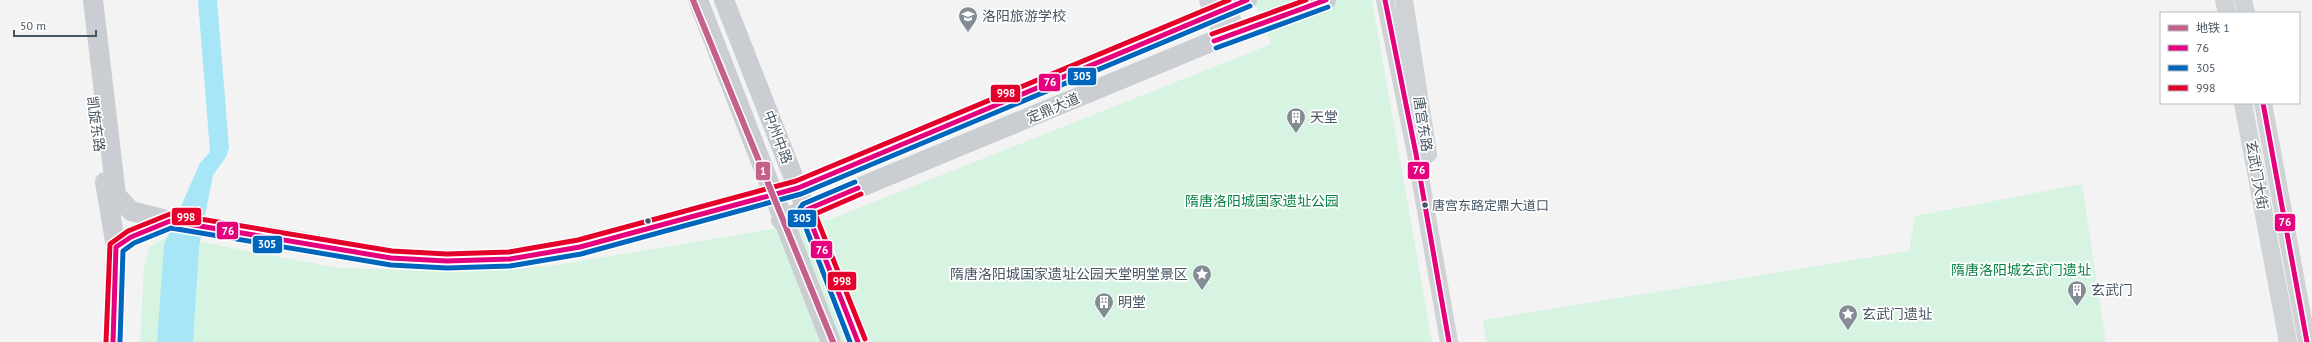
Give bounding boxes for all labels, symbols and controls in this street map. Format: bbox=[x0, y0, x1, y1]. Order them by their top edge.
school or university icon: 洛阳旅游学校 bbox=[957, 5, 979, 33]
place label: 洛阳旅游学校 bbox=[982, 7, 1066, 25]
scale bar bbox=[14, 12, 96, 38]
legend bbox=[2160, 12, 2300, 104]
text: 50 m bbox=[20, 18, 46, 33]
text: 地铁 1 bbox=[2196, 20, 2230, 35]
text: 76 bbox=[2196, 40, 2209, 55]
text: 305 bbox=[2196, 60, 2216, 75]
line badge: 305 bbox=[1067, 67, 1097, 86]
text: 305 bbox=[1073, 69, 1091, 83]
line badge: 76 bbox=[1038, 73, 1061, 92]
text: 76 bbox=[1044, 75, 1056, 89]
text: 998 bbox=[2196, 80, 2216, 95]
line badge: 998 bbox=[990, 84, 1021, 103]
text: 998 bbox=[997, 86, 1015, 100]
street label: 定鼎大道 bbox=[1024, 89, 1082, 127]
street label: 凯旋东路 bbox=[83, 95, 109, 153]
street label: 唐宫东路 bbox=[1410, 95, 1436, 153]
building icon: 天堂 bbox=[1285, 106, 1307, 134]
street label: 中州中路 bbox=[760, 108, 796, 166]
place label: 天堂 bbox=[1310, 108, 1338, 126]
street label: 玄武门大街 bbox=[2242, 139, 2272, 211]
line badge: 1 bbox=[755, 161, 771, 181]
line badge: 76 bbox=[1407, 161, 1430, 180]
text: 76 bbox=[1413, 163, 1425, 177]
text: 1 bbox=[760, 164, 766, 178]
park label: 隋唐洛阳城国家遗址公园 bbox=[1185, 192, 1339, 210]
place label: 唐宫东路定鼎大道口 bbox=[1432, 197, 1549, 214]
marker: 唐宫东路定鼎大道口 bbox=[1420, 200, 1430, 210]
line badge: 998 bbox=[171, 207, 202, 226]
line badge: 305 bbox=[787, 209, 817, 228]
text: 998 bbox=[177, 210, 195, 224]
text: 305 bbox=[793, 211, 811, 225]
line badge: 76 bbox=[2274, 213, 2296, 232]
text: 76 bbox=[2279, 215, 2291, 229]
unlabelled marker bbox=[643, 216, 653, 226]
line badge: 76 bbox=[216, 221, 239, 240]
text: 76 bbox=[222, 224, 234, 238]
line badge: 305 bbox=[252, 235, 283, 254]
text: 305 bbox=[258, 237, 276, 251]
line badge: 76 bbox=[810, 240, 833, 259]
text: 76 bbox=[816, 243, 828, 257]
park label: 隋唐洛阳城玄武门遗址 bbox=[1951, 261, 2091, 279]
place icon: 隋唐洛阳城国家遗址公园天堂明堂景区 bbox=[1191, 263, 1213, 291]
place label: 隋唐洛阳城国家遗址公园天堂明堂景区 bbox=[950, 265, 1188, 283]
line badge: 998 bbox=[827, 271, 857, 291]
text: 998 bbox=[833, 274, 851, 288]
building icon: 玄武门 bbox=[2066, 279, 2088, 307]
place label: 玄武门 bbox=[2091, 281, 2133, 299]
building icon: 明堂 bbox=[1093, 291, 1115, 319]
place label: 明堂 bbox=[1118, 293, 1146, 311]
place icon: 玄武门遗址 bbox=[1837, 303, 1859, 331]
place label: 玄武门遗址 bbox=[1862, 305, 1932, 323]

